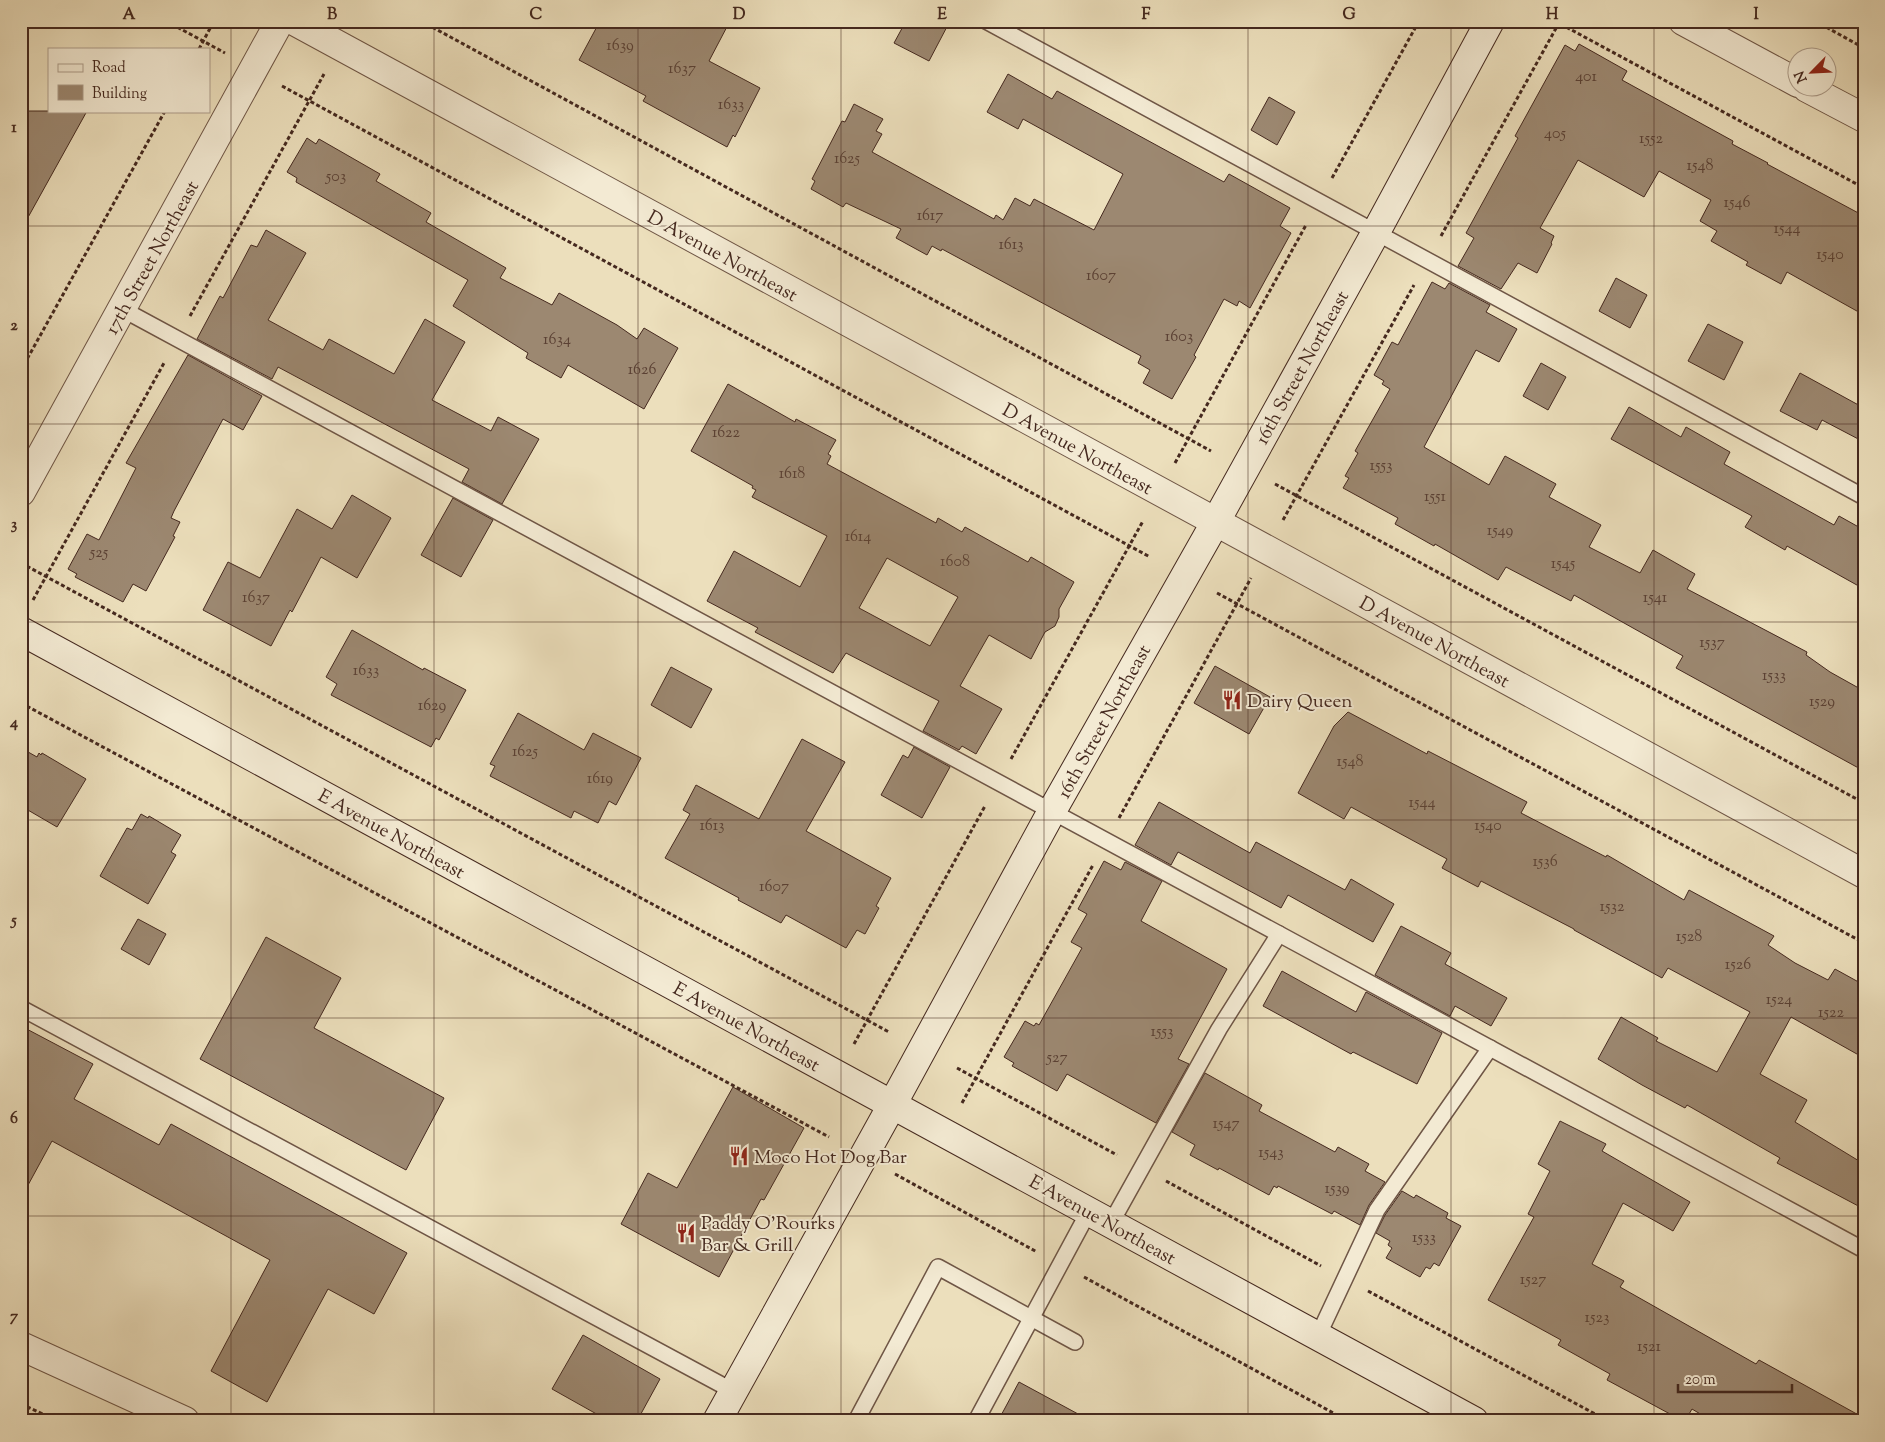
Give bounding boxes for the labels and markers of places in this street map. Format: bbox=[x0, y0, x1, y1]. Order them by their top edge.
restaurant icon: Dairy Queen bbox=[1221, 689, 1243, 711]
place label: Dairy Queen bbox=[1247, 689, 1353, 716]
restaurant icon: Moco Hot Dog Bar bbox=[728, 1145, 750, 1167]
place label: Moco Hot Dog Bar bbox=[754, 1145, 907, 1172]
place label: Paddy O'Rourks Bar & Grill bbox=[701, 1211, 835, 1260]
restaurant icon: Paddy O'Rourks Bar & Grill bbox=[675, 1222, 697, 1244]

